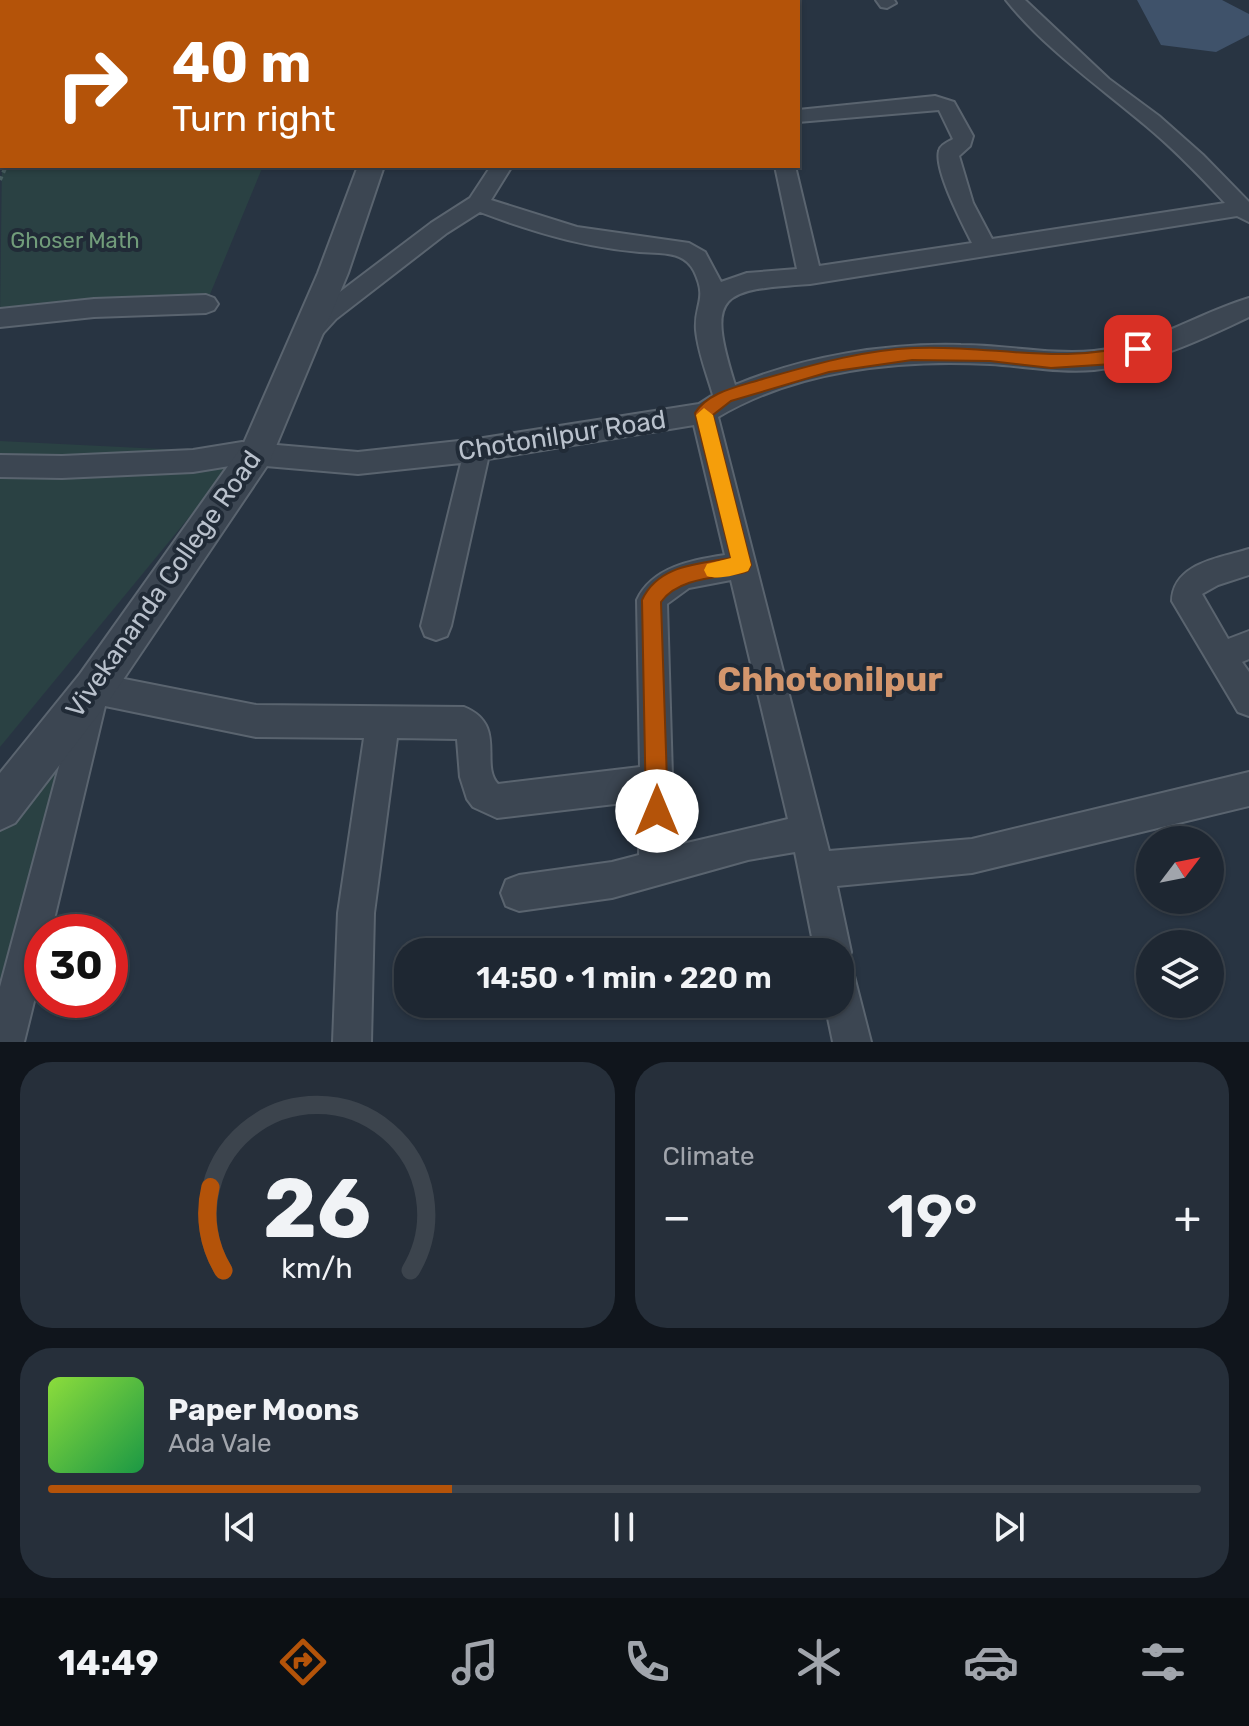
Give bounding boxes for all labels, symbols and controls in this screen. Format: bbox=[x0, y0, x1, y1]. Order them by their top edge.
text: 40 m bbox=[172, 30, 312, 96]
icon: right bbox=[40, 32, 144, 136]
text: Turn right bbox=[172, 97, 336, 140]
park label: Ghoser Math bbox=[10, 227, 140, 254]
pin bbox=[1104, 315, 1172, 383]
icon: arrive bbox=[1116, 327, 1160, 371]
street label: Chotonilpur Road bbox=[456, 404, 668, 467]
street label: Vivekananda College Road bbox=[59, 445, 268, 724]
district label: Chhotonilpur bbox=[717, 659, 943, 700]
position arrow bbox=[615, 769, 699, 853]
north arrow bbox=[1136, 826, 1224, 914]
map controls bbox=[1136, 826, 1224, 1018]
speed limit sign: 30 bbox=[24, 914, 128, 1018]
button: layers bbox=[1136, 930, 1224, 1018]
text: 14:50 · 1 min · 220 m bbox=[476, 960, 772, 996]
text: Climate bbox=[663, 1141, 755, 1172]
text: 26 bbox=[263, 1159, 371, 1258]
text: 19° bbox=[887, 1181, 978, 1252]
text: − bbox=[663, 1191, 691, 1243]
text: + bbox=[1174, 1191, 1201, 1243]
text: km/h bbox=[282, 1251, 353, 1285]
text: Paper Moons bbox=[168, 1392, 359, 1428]
text: Ada Vale bbox=[168, 1428, 272, 1459]
icon: previous bbox=[218, 1505, 262, 1549]
icon: pause bbox=[602, 1505, 646, 1549]
icon: next bbox=[987, 1505, 1031, 1549]
icon: directions bbox=[275, 1634, 331, 1690]
icon: music bbox=[447, 1634, 503, 1690]
icon: phone bbox=[619, 1634, 675, 1690]
icon: climate bbox=[791, 1634, 847, 1690]
icon: car bbox=[963, 1634, 1019, 1690]
icon: filters bbox=[1135, 1634, 1191, 1690]
text: 14:49 bbox=[58, 1641, 159, 1684]

